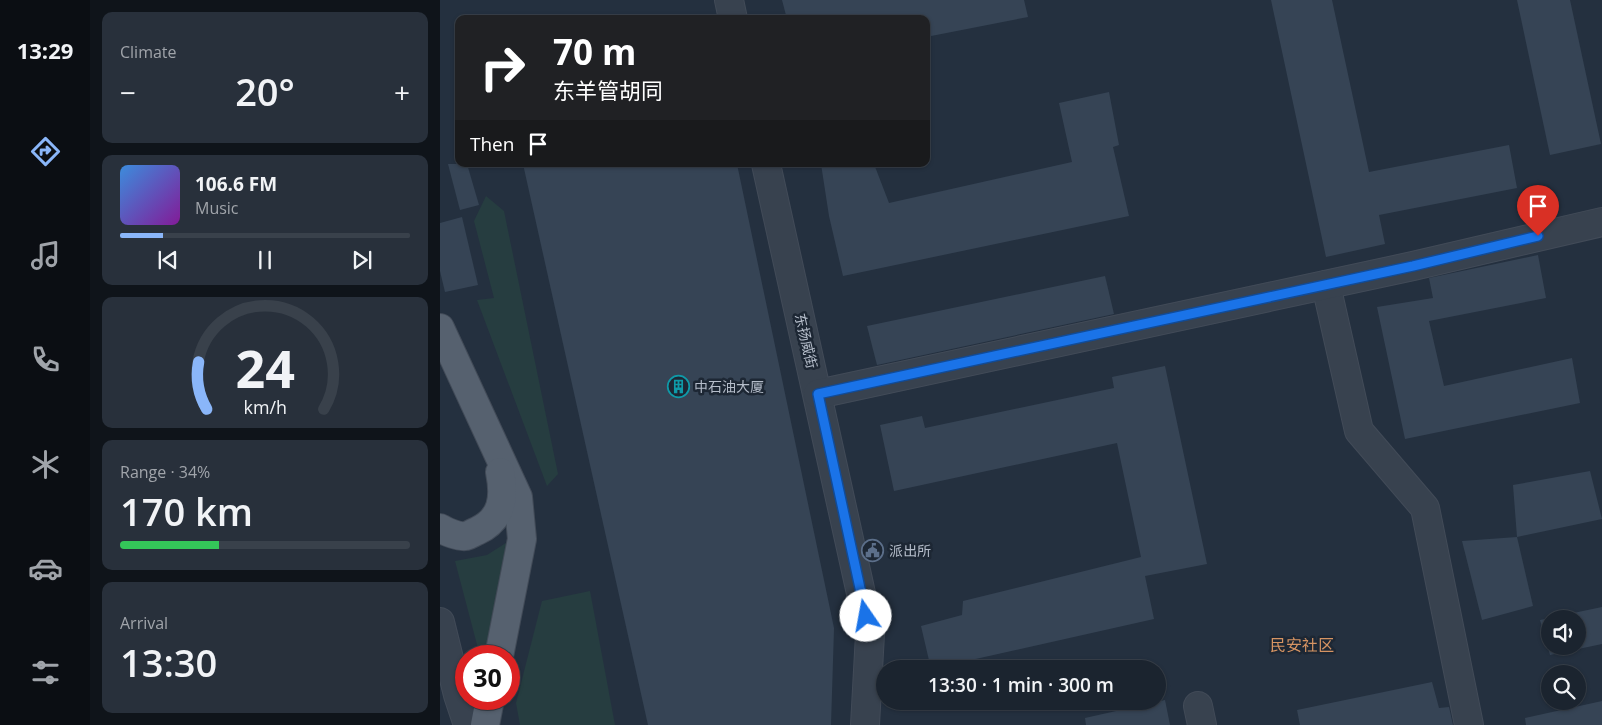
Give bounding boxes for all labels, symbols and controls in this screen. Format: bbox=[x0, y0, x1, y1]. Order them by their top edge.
text: 70 m bbox=[553, 28, 636, 75]
text: 13:29 bbox=[17, 35, 73, 65]
icon: right bbox=[470, 35, 535, 100]
text: Climate bbox=[120, 41, 177, 63]
text: 20° bbox=[235, 65, 295, 117]
text: − bbox=[120, 73, 136, 111]
text: + bbox=[394, 73, 410, 111]
text: 东羊管胡同 bbox=[553, 75, 663, 105]
icon: arrive bbox=[524, 130, 552, 158]
text: Then bbox=[470, 131, 514, 157]
icon: directions bbox=[28, 134, 63, 169]
text: 106.6 FM bbox=[195, 171, 277, 197]
pin bbox=[1517, 185, 1559, 236]
icon: arrive bbox=[1524, 192, 1552, 220]
text: Music bbox=[195, 197, 239, 219]
icon: music bbox=[28, 238, 63, 273]
icon: previous bbox=[154, 246, 182, 274]
icon: pause bbox=[251, 246, 279, 274]
icon: next bbox=[348, 246, 376, 274]
street label: 东扬威街 bbox=[791, 311, 822, 370]
text: 24 bbox=[235, 332, 295, 403]
icon: phone bbox=[28, 342, 63, 377]
building icon: 中石油大厦 bbox=[666, 375, 690, 399]
place label: 中石油大厦 bbox=[694, 377, 764, 396]
text: km/h bbox=[243, 395, 287, 419]
icon: climate bbox=[28, 447, 63, 482]
text: Range · 34% bbox=[120, 461, 210, 483]
text: 170 km bbox=[120, 485, 253, 537]
public building icon: 派出所 bbox=[861, 539, 885, 563]
place label: 派出所 bbox=[889, 541, 931, 560]
icon: car bbox=[28, 551, 63, 586]
position arrow bbox=[839, 589, 891, 641]
map controls bbox=[1541, 610, 1586, 710]
button: sound bbox=[1541, 610, 1586, 655]
text: Arrival bbox=[120, 612, 168, 634]
district label: 民安社区 bbox=[1270, 634, 1334, 656]
text: 13:30 bbox=[120, 636, 217, 688]
speed limit sign: 30 bbox=[455, 645, 520, 710]
icon: filters bbox=[28, 655, 63, 690]
button: search bbox=[1541, 665, 1586, 710]
text: 13:30 · 1 min · 300 m bbox=[928, 672, 1114, 698]

